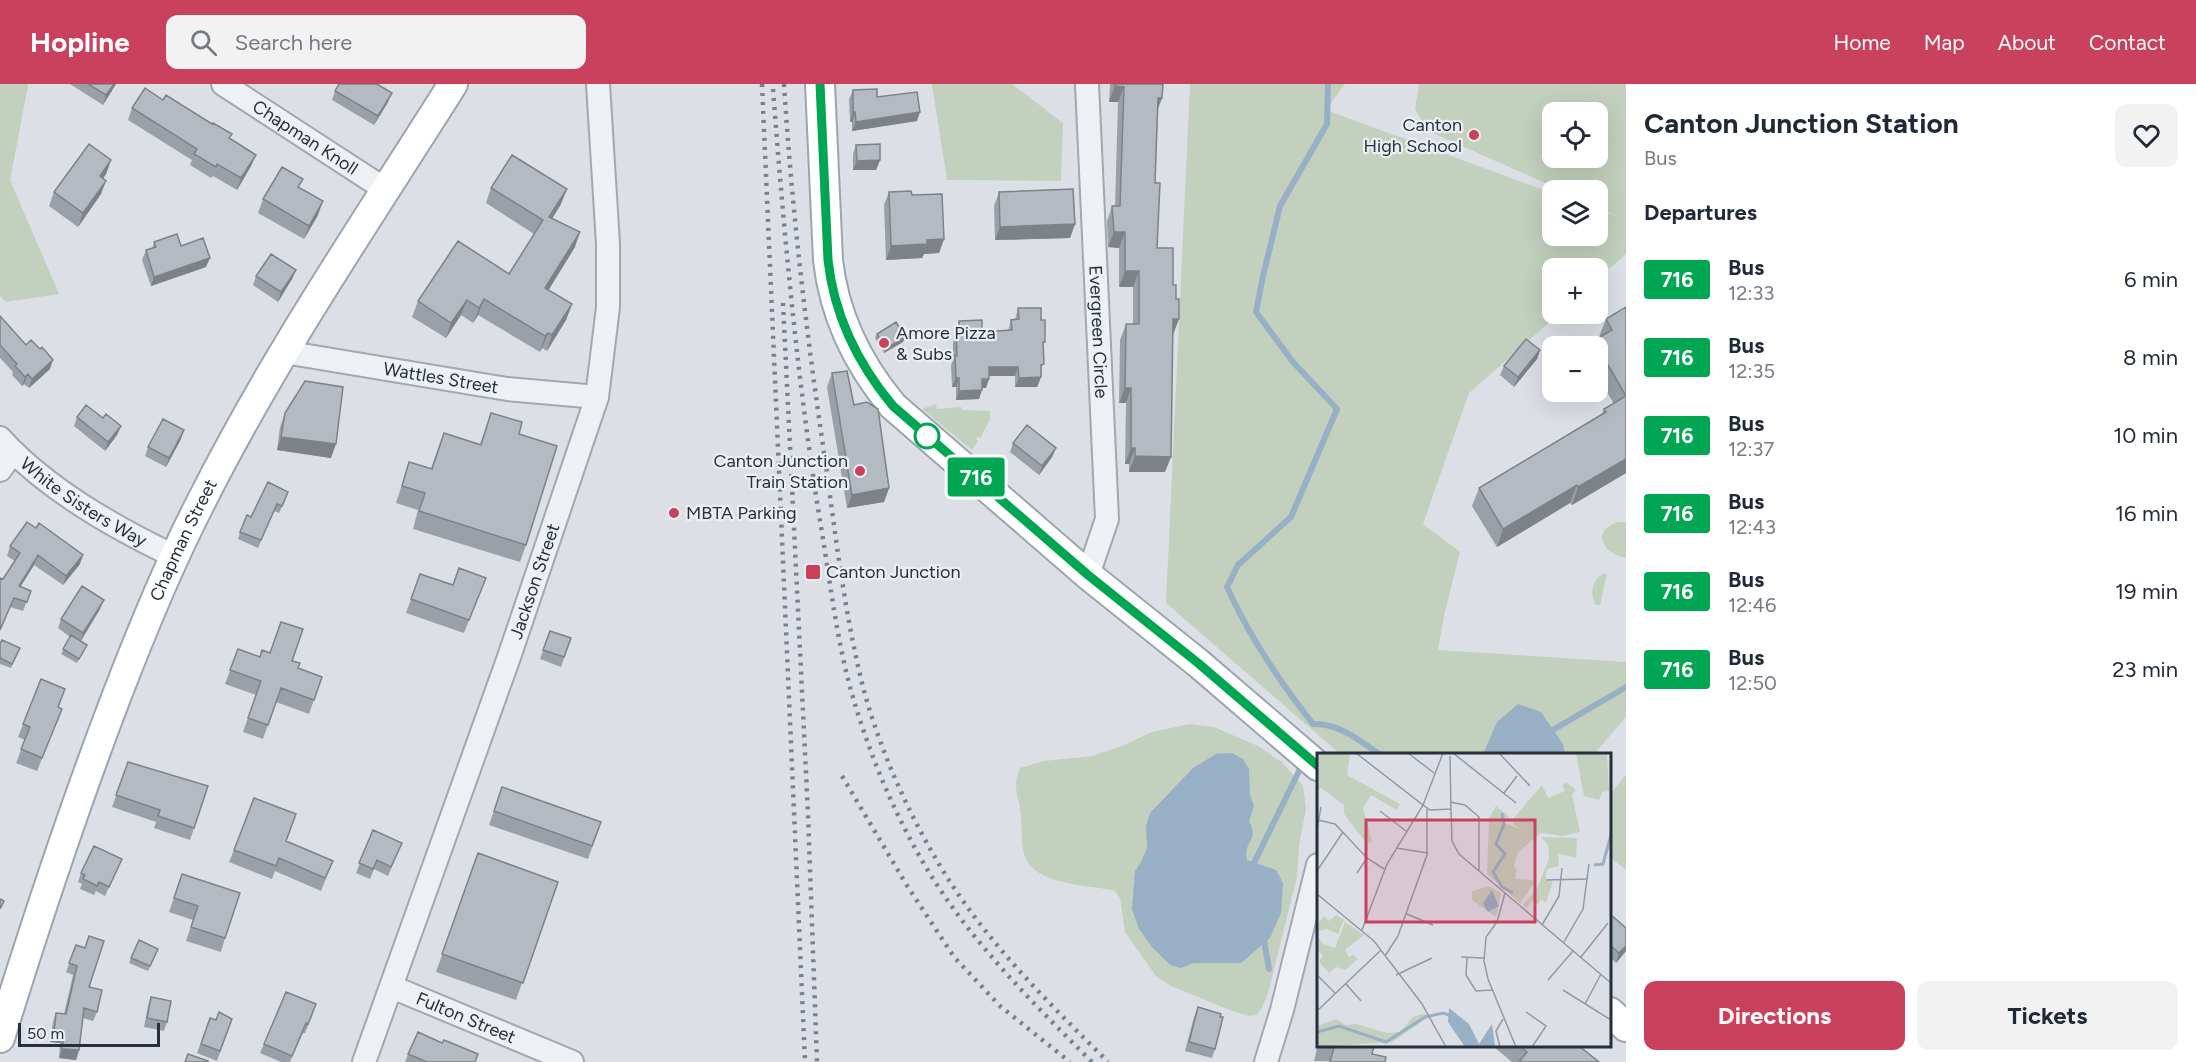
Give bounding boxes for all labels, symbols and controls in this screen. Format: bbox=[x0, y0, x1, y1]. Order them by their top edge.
search box bbox=[166, 15, 586, 69]
text: Hopline bbox=[30, 25, 130, 59]
icon: search bbox=[187, 26, 220, 59]
text: Search here bbox=[235, 29, 352, 56]
text: Home bbox=[1834, 30, 1891, 55]
text: Map bbox=[1924, 30, 1965, 55]
text: About bbox=[1998, 30, 2056, 55]
text: Contact bbox=[2089, 30, 2166, 55]
street label: Chapman Knoll bbox=[248, 95, 362, 180]
map controls bbox=[1542, 102, 1608, 402]
button: locate bbox=[1542, 102, 1608, 168]
button: heart bbox=[2115, 104, 2178, 167]
text: Canton Junction Station bbox=[1644, 106, 1959, 140]
place label: Canton High School bbox=[1364, 114, 1462, 157]
marker: Canton High School bbox=[1467, 128, 1481, 142]
text: Bus bbox=[1644, 146, 1677, 170]
button: layers bbox=[1542, 180, 1608, 246]
text: Departures bbox=[1644, 199, 1757, 226]
text: Bus bbox=[1728, 254, 1764, 281]
button: + bbox=[1542, 258, 1608, 324]
street label: Evergreen Circle bbox=[1084, 265, 1112, 399]
text: 6 min bbox=[2124, 266, 2178, 293]
text: 716 bbox=[1661, 267, 1693, 292]
text: 12:33 bbox=[1728, 281, 1774, 305]
place label: Amore Pizza & Subs bbox=[896, 322, 996, 365]
text: Bus bbox=[1728, 332, 1764, 359]
marker: Amore Pizza & Subs bbox=[877, 336, 891, 350]
button: − bbox=[1542, 336, 1608, 402]
text: 8 min bbox=[2123, 344, 2178, 371]
text: 716 bbox=[1661, 345, 1693, 370]
street label: Wattles Street bbox=[382, 358, 500, 398]
text: 12:35 bbox=[1728, 359, 1775, 383]
text: Bus bbox=[1728, 410, 1764, 437]
text: 10 min bbox=[2113, 422, 2178, 449]
unlabelled marker bbox=[914, 423, 940, 449]
text: 716 bbox=[1661, 423, 1693, 448]
text: 12:37 bbox=[1728, 437, 1774, 461]
place label: Canton Junction Train Station bbox=[714, 450, 848, 493]
street label: White Sisters Way bbox=[16, 453, 151, 552]
line badge: 716 bbox=[942, 458, 1010, 496]
marker: Canton Junction Train Station bbox=[853, 464, 867, 478]
text: 716 bbox=[960, 465, 992, 490]
street label: Chapman Street bbox=[145, 475, 222, 604]
text: Bus bbox=[1728, 488, 1764, 515]
text: 16 min bbox=[2115, 500, 2178, 527]
text: 716 bbox=[1661, 501, 1693, 526]
place label: MBTA Parking bbox=[686, 502, 797, 524]
marker: MBTA Parking bbox=[667, 506, 681, 520]
text: 12:43 bbox=[1728, 515, 1776, 539]
street label: Jackson Street bbox=[505, 521, 564, 642]
place label: Canton Junction bbox=[826, 561, 960, 583]
marker: Canton Junction bbox=[804, 563, 822, 581]
text: Bus bbox=[1728, 566, 1764, 593]
text: 19 min bbox=[2115, 578, 2178, 605]
text: 716 bbox=[1661, 579, 1693, 604]
text: 12:46 bbox=[1728, 593, 1776, 617]
text: Bus bbox=[1728, 644, 1764, 671]
text: 23 min bbox=[2112, 656, 2178, 683]
text: 716 bbox=[1661, 657, 1693, 682]
text: 12:50 bbox=[1728, 671, 1777, 695]
inset map bbox=[1317, 753, 1611, 1047]
button: Directions bbox=[1644, 981, 1905, 1050]
button: Tickets bbox=[1917, 981, 2178, 1050]
street label: Fulton Street bbox=[413, 987, 519, 1048]
scale bar bbox=[18, 1020, 160, 1048]
text: 50 m bbox=[27, 1024, 64, 1043]

